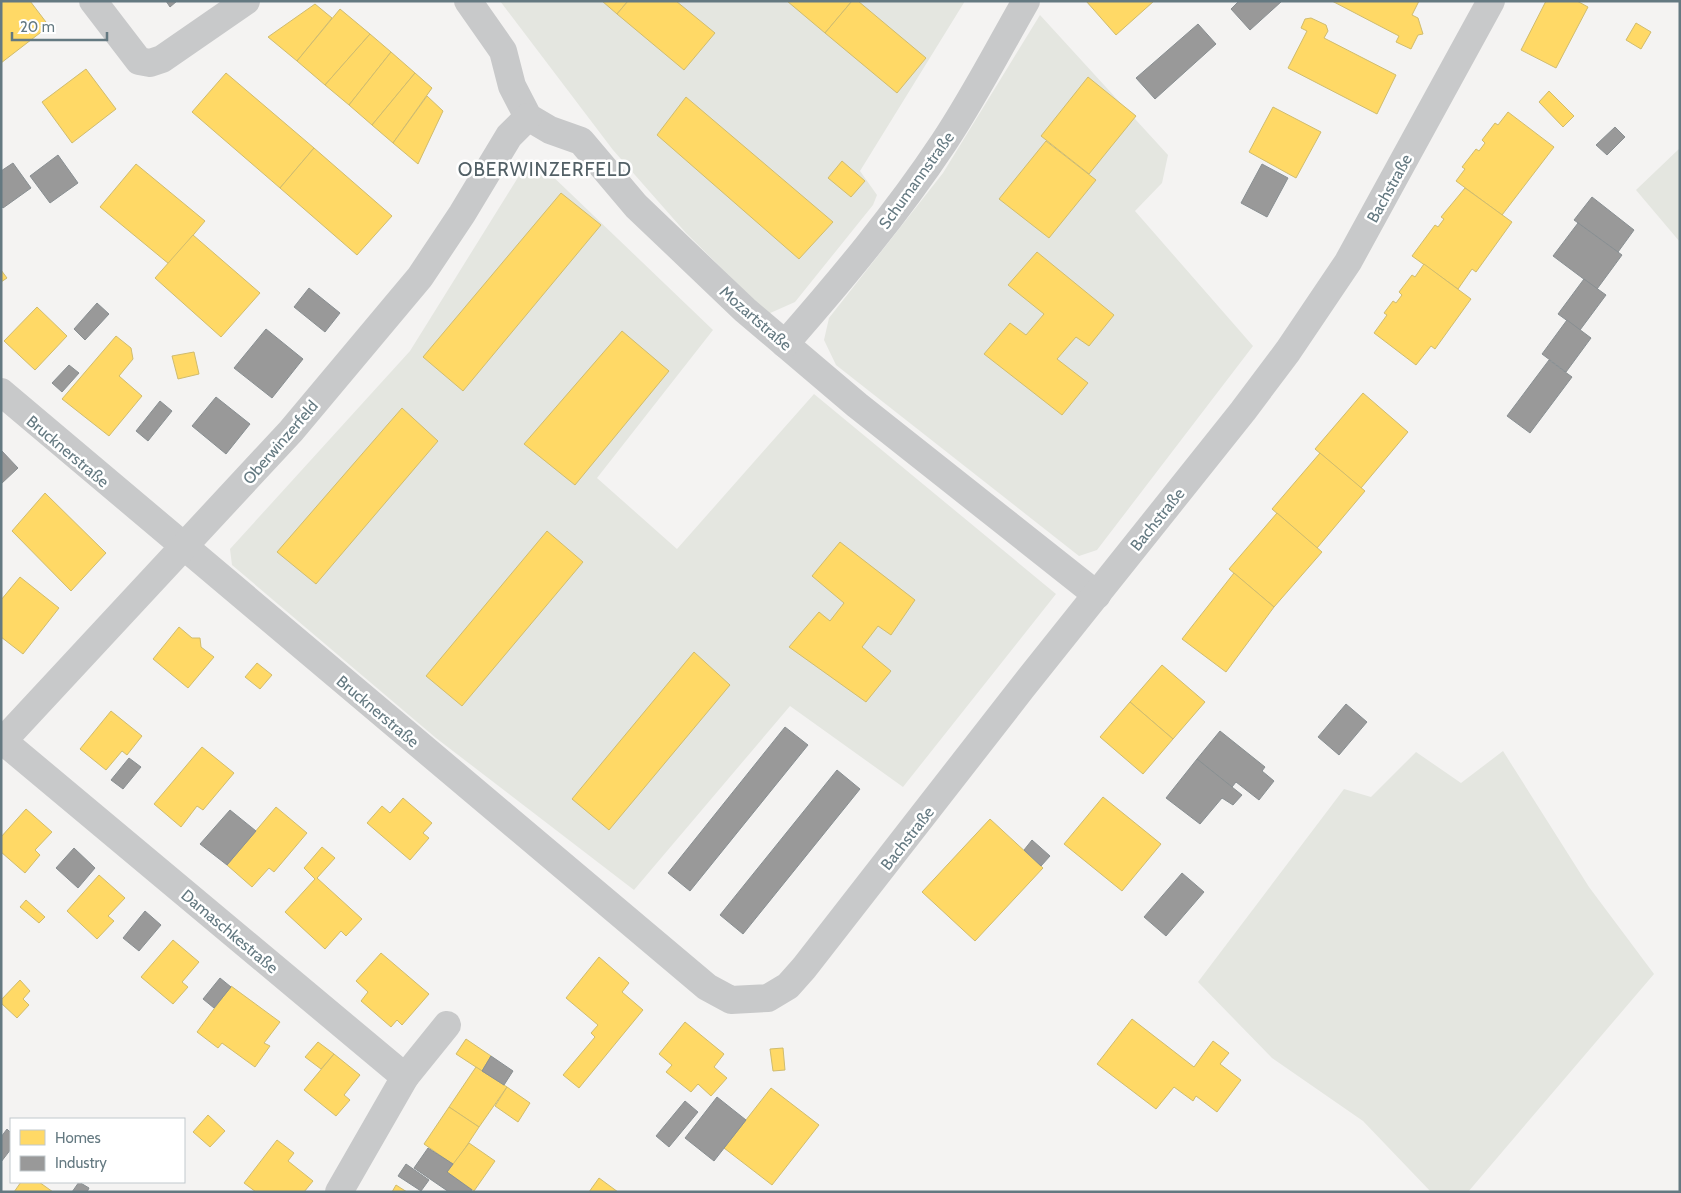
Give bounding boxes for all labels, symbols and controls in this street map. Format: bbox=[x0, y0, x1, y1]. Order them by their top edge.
scale bar bbox=[12, 10, 108, 42]
text: 20 m bbox=[20, 18, 55, 36]
street label: Schumannstraße bbox=[875, 128, 958, 232]
street label: Bachstraße bbox=[1363, 151, 1416, 226]
district label: OBERWINZERFELD bbox=[458, 158, 632, 181]
street label: Mozartstraße bbox=[716, 282, 796, 355]
street label: Oberwinzerfeld bbox=[239, 397, 322, 488]
street label: Brucknerstraße bbox=[23, 411, 113, 491]
street label: Bachstraße bbox=[1126, 484, 1188, 554]
street label: Brucknerstraße bbox=[333, 671, 423, 751]
street label: Bachstraße bbox=[877, 803, 938, 874]
street label: Damaschkestraße bbox=[177, 885, 282, 977]
legend bbox=[10, 1118, 185, 1183]
text: Homes bbox=[55, 1129, 101, 1147]
text: Industry bbox=[55, 1154, 107, 1172]

